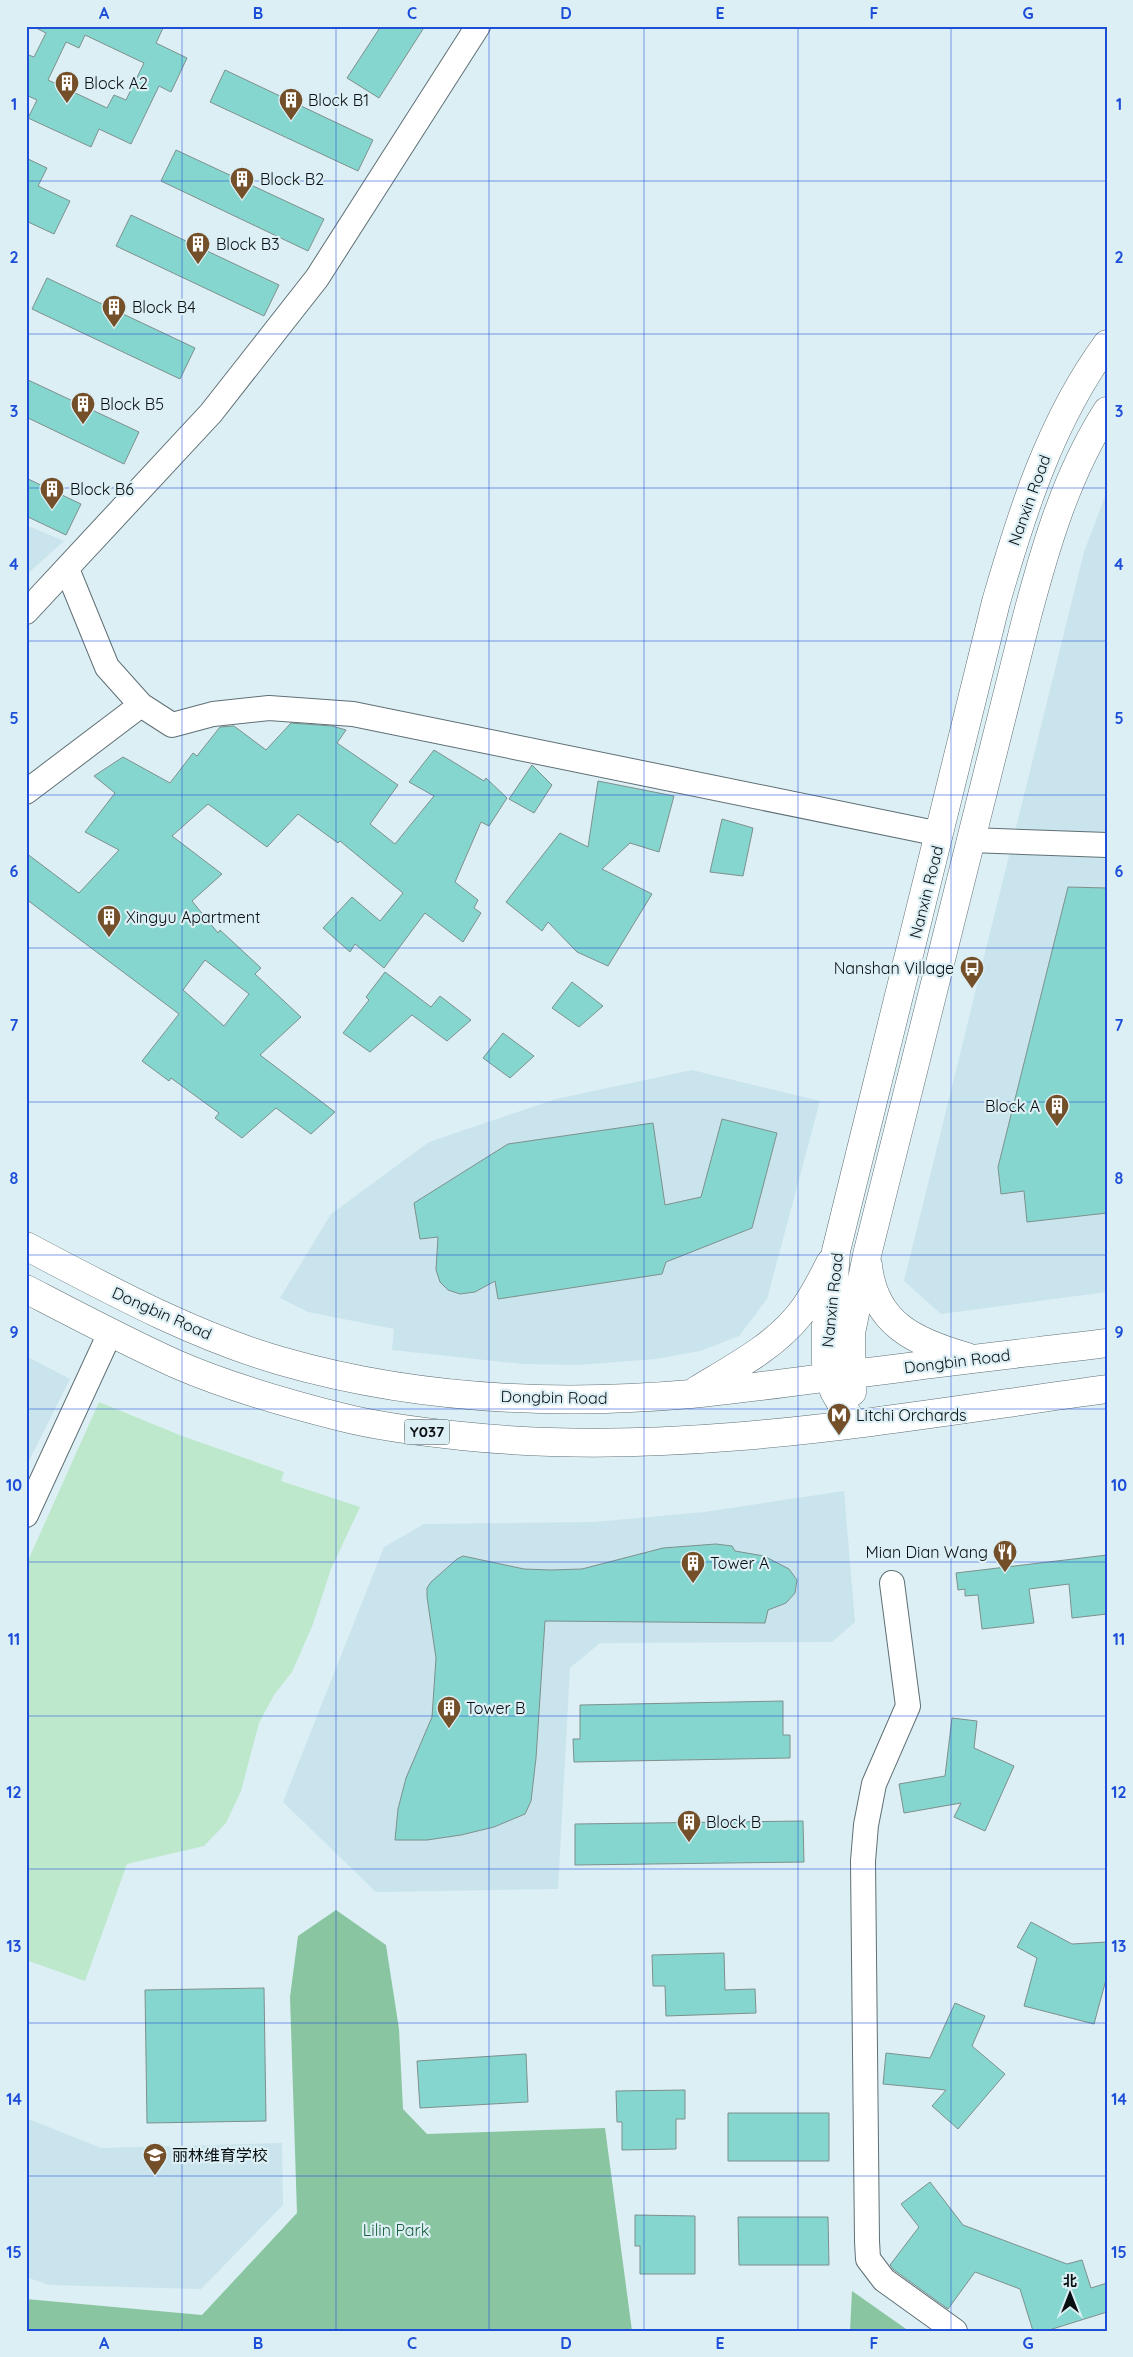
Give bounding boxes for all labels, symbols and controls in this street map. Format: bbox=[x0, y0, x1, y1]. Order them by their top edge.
text: A bbox=[99, 3, 110, 23]
text: B bbox=[253, 3, 263, 23]
text: C bbox=[407, 3, 417, 23]
text: D bbox=[560, 3, 572, 23]
text: E bbox=[715, 3, 725, 23]
text: F bbox=[870, 3, 879, 23]
text: G bbox=[1022, 3, 1034, 23]
building icon: Block A2 bbox=[54, 70, 80, 104]
place label: Block A2 bbox=[84, 73, 148, 93]
building icon: Block B1 bbox=[278, 87, 304, 121]
place label: Block B1 bbox=[308, 90, 369, 110]
text: 1 bbox=[11, 94, 17, 114]
text: 1 bbox=[1116, 94, 1122, 114]
building icon: Block B2 bbox=[229, 166, 255, 200]
place label: Block B2 bbox=[260, 169, 324, 189]
building icon: Block B3 bbox=[185, 231, 211, 265]
place label: Block B3 bbox=[216, 234, 280, 254]
text: 2 bbox=[9, 247, 19, 267]
text: 2 bbox=[1114, 247, 1124, 267]
building icon: Block B4 bbox=[101, 294, 127, 328]
place label: Block B4 bbox=[132, 297, 196, 317]
building icon: Block B5 bbox=[70, 391, 96, 425]
place label: Block B5 bbox=[100, 394, 164, 414]
text: 3 bbox=[10, 401, 18, 421]
text: 3 bbox=[1115, 401, 1123, 421]
street label: Nanxin Road bbox=[1003, 452, 1055, 548]
building icon: Block B6 bbox=[39, 476, 65, 510]
place label: Block B6 bbox=[70, 479, 134, 499]
text: 4 bbox=[9, 554, 19, 574]
text: 4 bbox=[1114, 554, 1124, 574]
text: 5 bbox=[9, 708, 19, 728]
text: 5 bbox=[1114, 708, 1124, 728]
street label: Nanxin Road bbox=[905, 843, 947, 941]
text: 6 bbox=[10, 861, 19, 881]
text: 6 bbox=[1115, 861, 1124, 881]
building icon: Xingyu Apartment bbox=[96, 904, 122, 938]
place label: Xingyu Apartment bbox=[126, 907, 261, 927]
bus stop icon: Nanshan Village bbox=[959, 955, 985, 989]
place label: Nanshan Village bbox=[834, 958, 954, 978]
text: 7 bbox=[10, 1015, 19, 1035]
text: 7 bbox=[1115, 1015, 1124, 1035]
building icon: Block A bbox=[1044, 1093, 1070, 1127]
place label: Block A bbox=[985, 1096, 1040, 1116]
text: 8 bbox=[10, 1168, 19, 1188]
text: 8 bbox=[1115, 1168, 1124, 1188]
street label: Nanxin Road bbox=[817, 1252, 847, 1348]
street label: Dongbin Road bbox=[109, 1282, 215, 1344]
text: 9 bbox=[9, 1322, 19, 1342]
text: 9 bbox=[1114, 1322, 1124, 1342]
street label: Dongbin Road bbox=[903, 1345, 1011, 1377]
street label: Dongbin Road bbox=[500, 1386, 608, 1408]
metro station icon: Litchi Orchards bbox=[826, 1402, 852, 1436]
place label: Litchi Orchards bbox=[856, 1405, 967, 1425]
road number: Y037 bbox=[404, 1420, 450, 1444]
text: 10 bbox=[6, 1475, 22, 1495]
text: 10 bbox=[1111, 1475, 1127, 1495]
restaurant icon: Mian Dian Wang bbox=[992, 1539, 1018, 1573]
place label: Mian Dian Wang bbox=[866, 1542, 988, 1562]
building icon: Tower A bbox=[680, 1550, 706, 1584]
place label: Tower A bbox=[710, 1553, 769, 1573]
text: 11 bbox=[8, 1629, 20, 1649]
text: 11 bbox=[1113, 1629, 1125, 1649]
building icon: Tower B bbox=[436, 1695, 462, 1729]
place label: Tower B bbox=[466, 1698, 525, 1718]
text: 12 bbox=[6, 1782, 22, 1802]
text: 12 bbox=[1111, 1782, 1127, 1802]
building icon: Block B bbox=[676, 1809, 702, 1843]
place label: Block B bbox=[706, 1812, 761, 1832]
text: 13 bbox=[7, 1936, 21, 1956]
text: 13 bbox=[1112, 1936, 1126, 1956]
text: 14 bbox=[6, 2089, 22, 2109]
text: 14 bbox=[1111, 2089, 1127, 2109]
school or university icon: 丽林维育学校 bbox=[142, 2142, 168, 2176]
place label: 丽林维育学校 bbox=[172, 2145, 268, 2165]
park label: Lilin Park bbox=[363, 2220, 429, 2240]
text: 15 bbox=[6, 2242, 22, 2262]
text: 15 bbox=[1111, 2242, 1127, 2262]
north arrow bbox=[1046, 2270, 1096, 2320]
text: 北 bbox=[1063, 2272, 1077, 2290]
text: A bbox=[99, 2333, 110, 2353]
text: B bbox=[253, 2333, 263, 2353]
text: C bbox=[407, 2333, 417, 2353]
text: D bbox=[560, 2333, 572, 2353]
text: E bbox=[715, 2333, 725, 2353]
text: F bbox=[870, 2333, 879, 2353]
text: G bbox=[1022, 2333, 1034, 2353]

